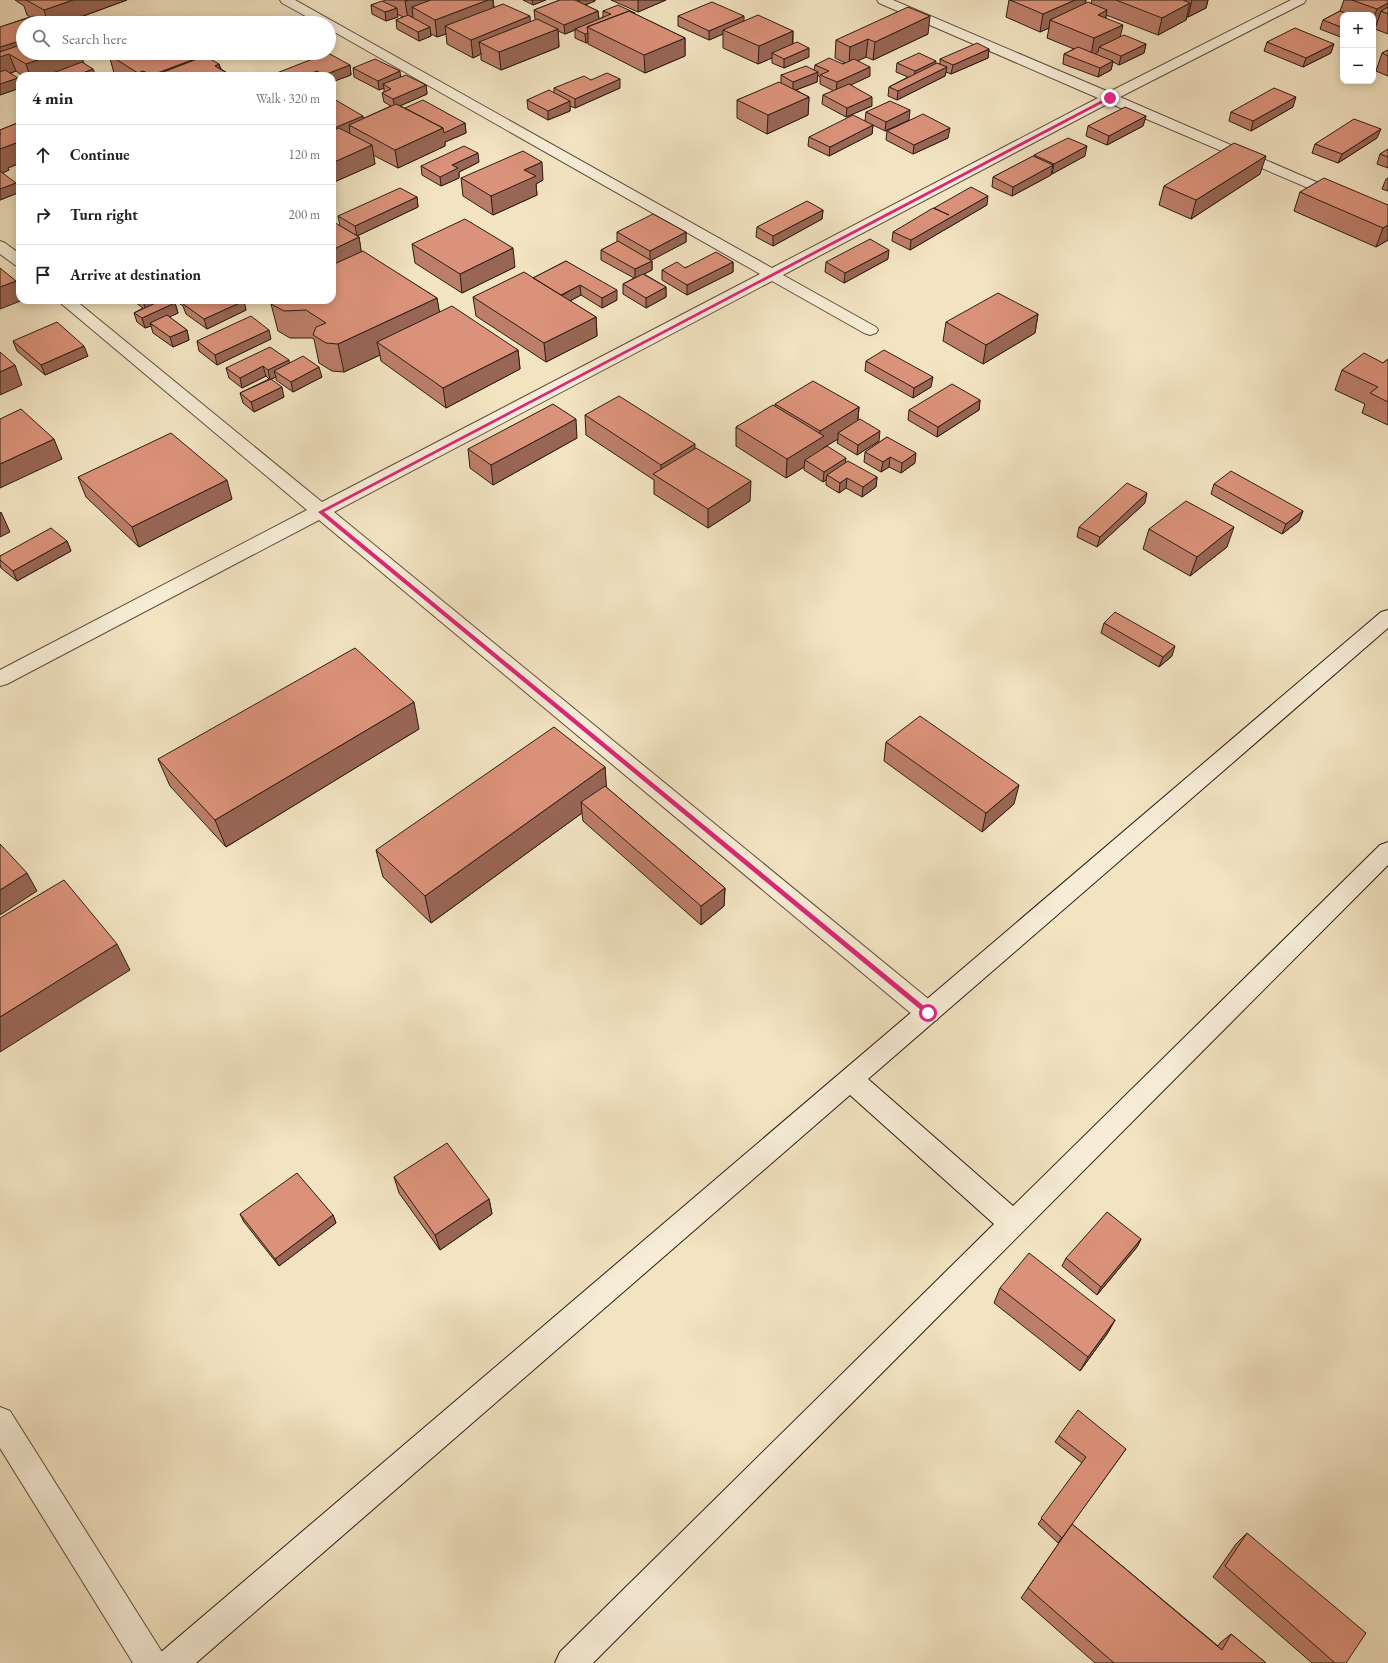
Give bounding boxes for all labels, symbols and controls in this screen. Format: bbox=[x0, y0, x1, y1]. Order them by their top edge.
map controls bbox=[1340, 12, 1376, 84]
button: + bbox=[1340, 12, 1376, 48]
search box bbox=[16, 16, 336, 60]
icon: search bbox=[30, 27, 52, 49]
text: Search here bbox=[62, 29, 127, 48]
button: − bbox=[1340, 48, 1376, 84]
text: 4 min bbox=[32, 87, 73, 109]
route end bbox=[1101, 89, 1119, 107]
text: Walk · 320 m bbox=[256, 90, 320, 107]
icon: ahead bbox=[32, 144, 54, 166]
text: Continue bbox=[70, 145, 130, 164]
text: 120 m bbox=[289, 146, 320, 163]
icon: right bbox=[32, 204, 54, 226]
text: Turn right bbox=[70, 205, 138, 224]
text: 200 m bbox=[289, 206, 320, 223]
icon: arrive bbox=[32, 264, 54, 286]
text: Arrive at destination bbox=[70, 265, 201, 284]
route start bbox=[919, 1004, 937, 1022]

